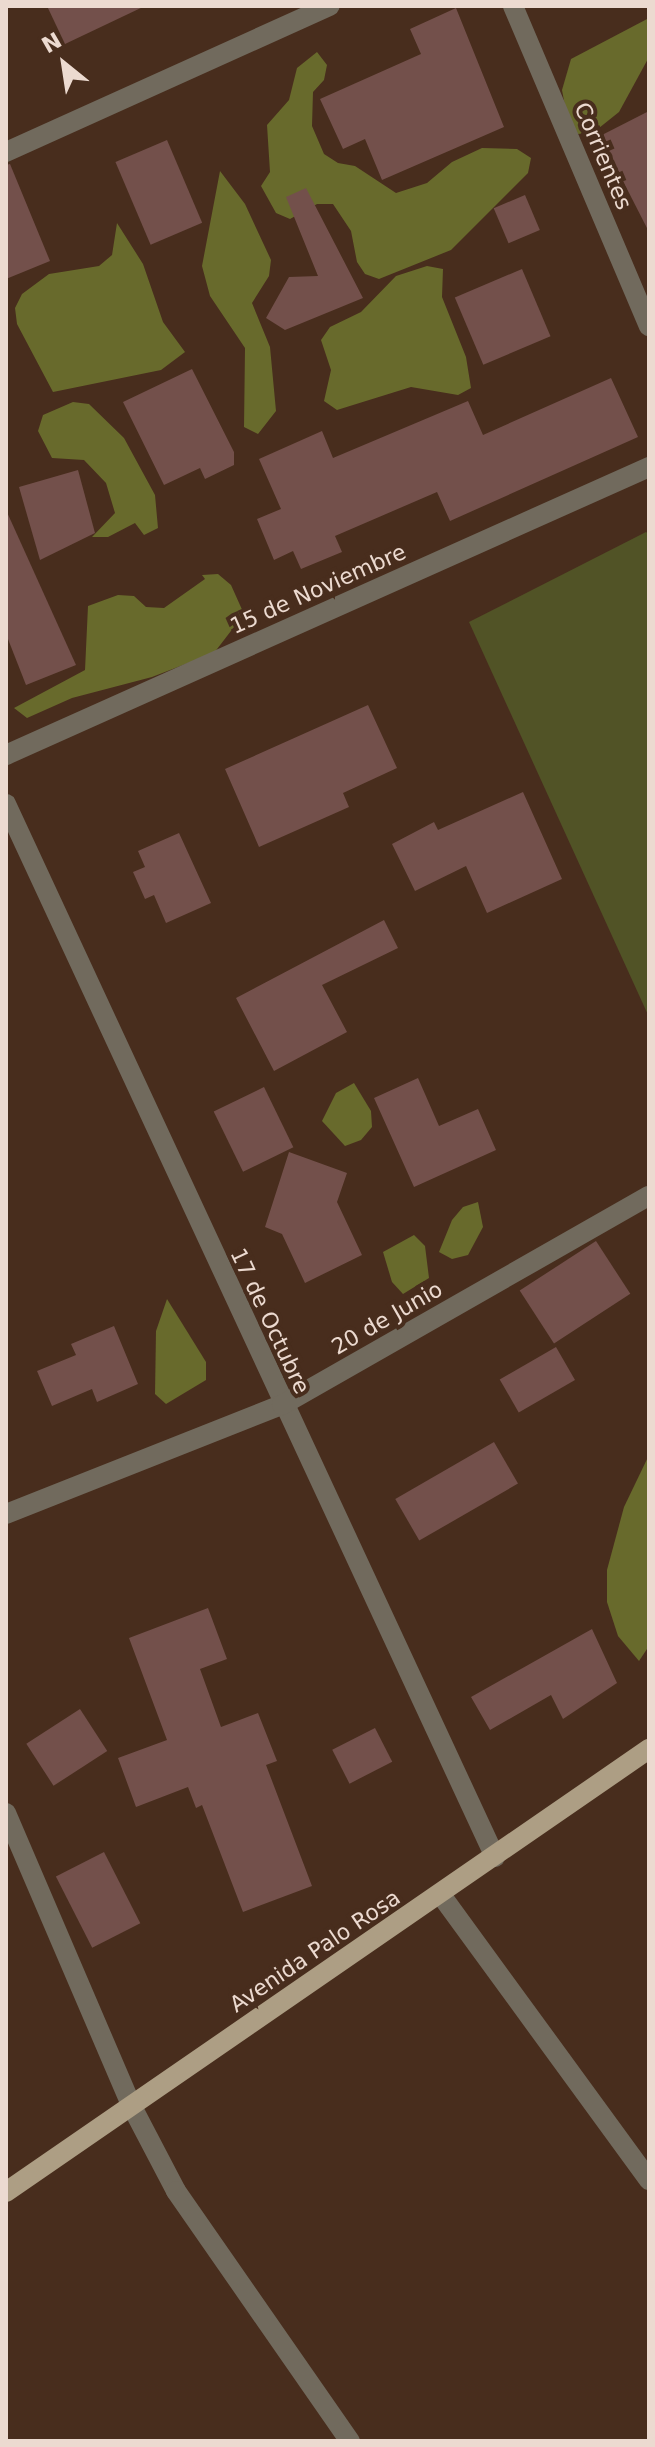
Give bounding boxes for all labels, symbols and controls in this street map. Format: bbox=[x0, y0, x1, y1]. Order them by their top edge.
north arrow bbox=[24, 24, 104, 104]
text: N bbox=[38, 27, 66, 58]
street label: Corrientes bbox=[569, 98, 637, 214]
street label: 15 de Noviembre bbox=[226, 538, 410, 640]
street label: 17 de Octubre bbox=[225, 1244, 315, 1398]
street label: 20 de Junio bbox=[327, 1276, 447, 1360]
street label: Avenida Palo Rosa bbox=[225, 1884, 405, 2018]

